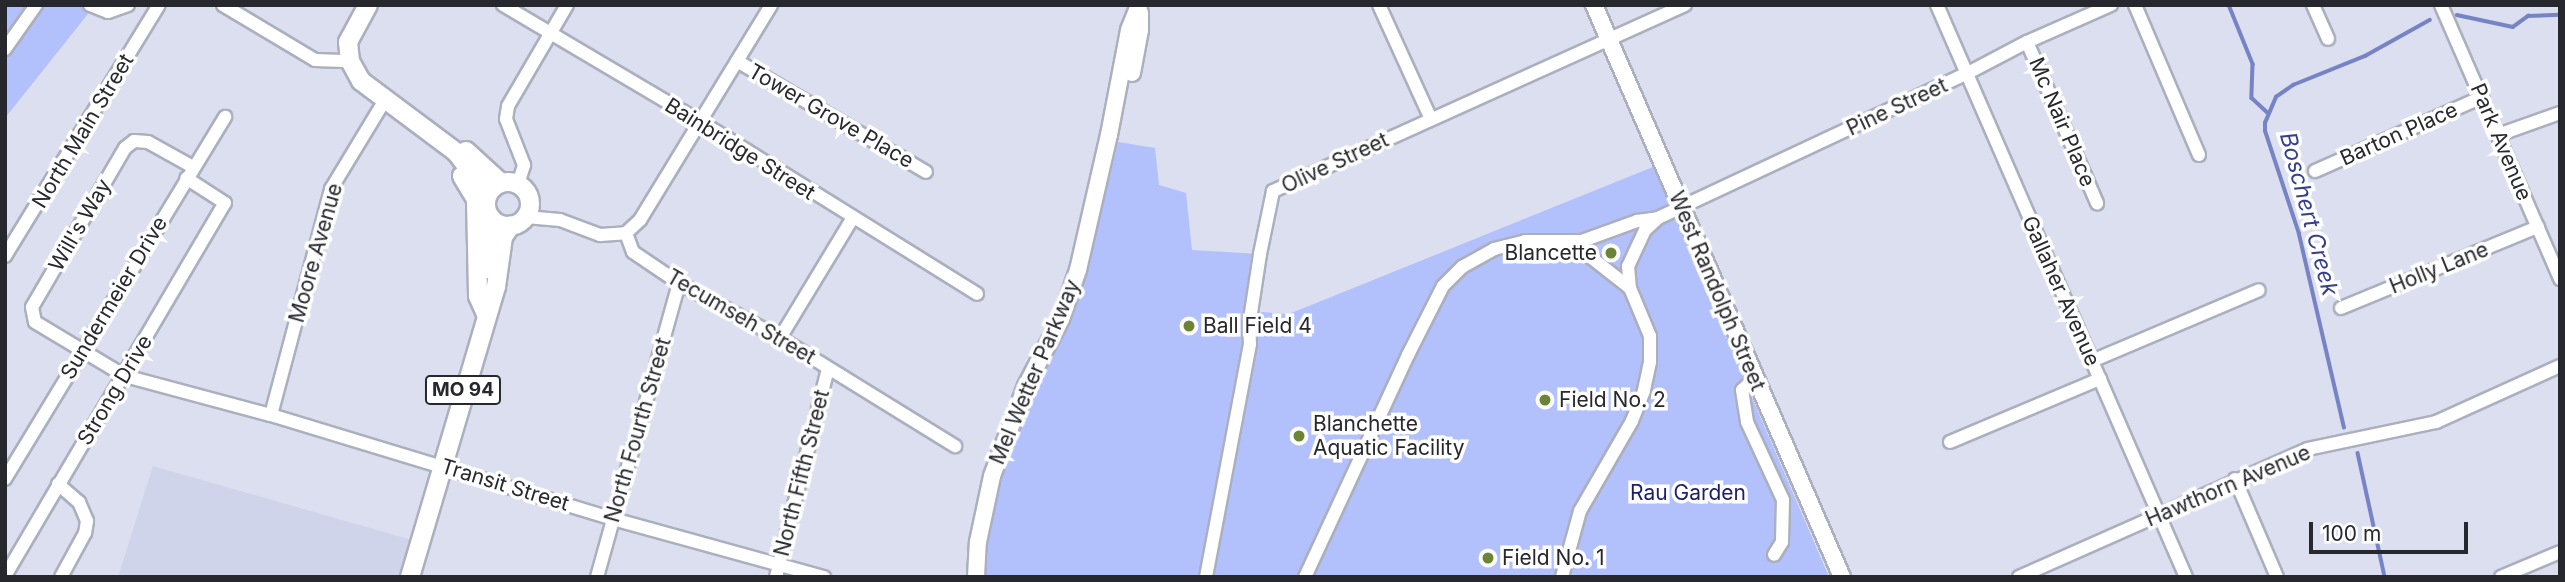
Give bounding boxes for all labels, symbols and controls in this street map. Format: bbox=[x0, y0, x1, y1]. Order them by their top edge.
street label: North Main Street bbox=[27, 49, 139, 213]
street label: Mc Nair Place bbox=[2023, 54, 2101, 190]
street label: Tower Grove Place bbox=[744, 58, 918, 174]
street label: Pine Street bbox=[1843, 73, 1951, 141]
street label: Park Avenue bbox=[2465, 80, 2537, 204]
street label: Bainbridge Street bbox=[660, 93, 820, 205]
street label: Barton Place bbox=[2336, 97, 2462, 171]
street label: Olive Street bbox=[1278, 127, 1392, 199]
water label: Boschert Creek bbox=[2274, 129, 2344, 299]
street label: Will's Way bbox=[44, 174, 116, 276]
street label: Moore Avenue bbox=[284, 180, 348, 326]
street label: West Randolph Street bbox=[1664, 187, 1770, 395]
street label: Sundermeier Drive bbox=[55, 212, 173, 384]
street label: Gallaher Avenue bbox=[2017, 212, 2105, 370]
street label: Holly Lane bbox=[2386, 237, 2492, 299]
place label: Blancette bbox=[1504, 240, 1597, 266]
marker: Blancette bbox=[1603, 245, 1619, 261]
street label: Tecumseh Street bbox=[662, 264, 820, 370]
street label: Mel Wetter Parkway bbox=[985, 276, 1085, 468]
place label: Ball Field 4 bbox=[1203, 313, 1312, 339]
marker: Ball Field 4 bbox=[1181, 318, 1197, 334]
street label: Strong Drive bbox=[72, 330, 158, 450]
street label: North Fourth Street bbox=[600, 335, 676, 525]
road number: MO 94 bbox=[424, 374, 502, 406]
street label: North Fifth Street bbox=[769, 387, 835, 559]
place label: Field No. 2 bbox=[1559, 387, 1666, 413]
marker: Field No. 2 bbox=[1537, 392, 1553, 408]
place label: Blanchette Aquatic Facility bbox=[1313, 411, 1464, 461]
marker: Blanchette Aquatic Facility bbox=[1291, 428, 1307, 444]
street label: Hawthorn Avenue bbox=[2142, 440, 2314, 532]
street label: Transit Street bbox=[438, 454, 572, 516]
park label: Rau Garden bbox=[1630, 480, 1746, 506]
scale bar bbox=[2313, 508, 2472, 552]
text: 100 m bbox=[2322, 521, 2381, 546]
place label: Field No. 1 bbox=[1502, 545, 1604, 571]
marker: Field No. 1 bbox=[1480, 550, 1496, 566]

